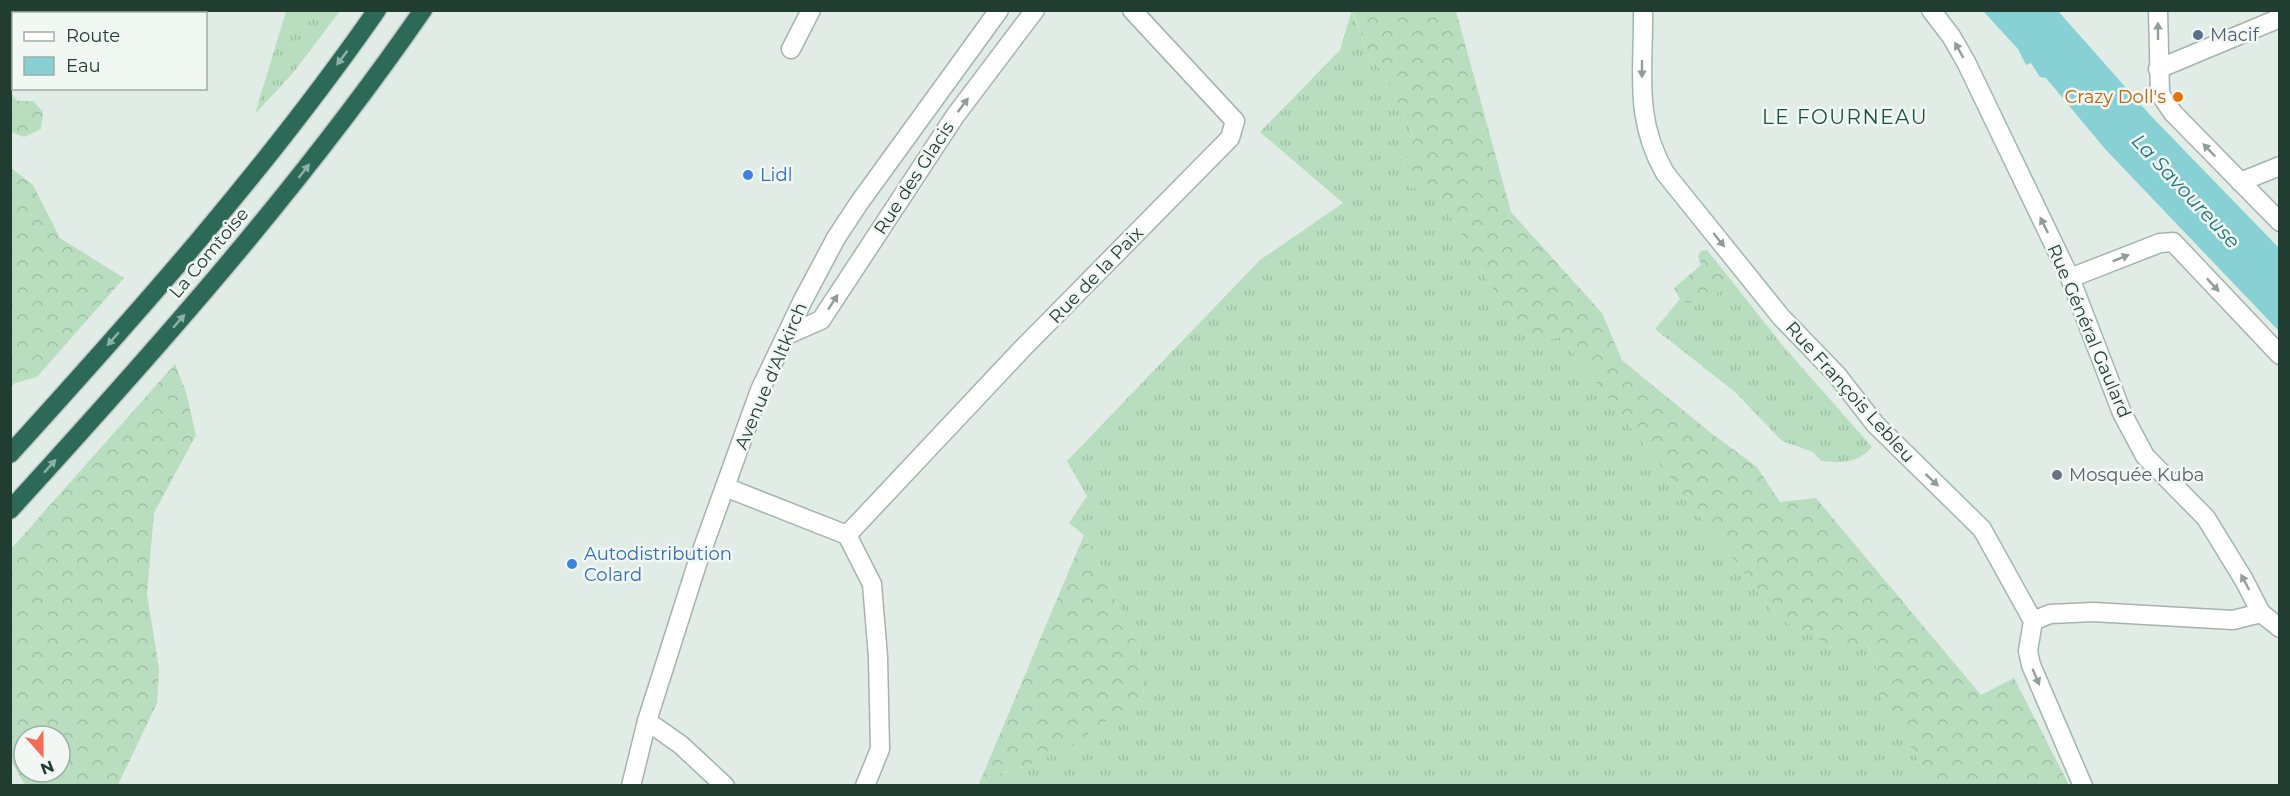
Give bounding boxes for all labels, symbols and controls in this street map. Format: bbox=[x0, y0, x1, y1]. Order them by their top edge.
legend bbox=[12, 12, 207, 90]
one-way arrow bbox=[2153, 22, 2163, 41]
place label: Macif bbox=[2210, 24, 2260, 46]
text: Route bbox=[66, 25, 120, 47]
marker: Macif bbox=[2191, 28, 2205, 42]
one-way arrow bbox=[1954, 41, 1964, 58]
one-way arrow bbox=[337, 50, 349, 65]
text: Eau bbox=[66, 55, 101, 77]
one-way arrow bbox=[1637, 59, 1647, 78]
place label: Crazy Doll's bbox=[2065, 86, 2166, 108]
marker: Crazy Doll's bbox=[2171, 90, 2185, 104]
one-way arrow bbox=[957, 97, 969, 112]
district label: LE FOURNEAU bbox=[1762, 105, 1928, 129]
street label: Rue des Glacis bbox=[869, 117, 959, 239]
water label: La Savoureuse bbox=[2127, 129, 2245, 253]
one-way arrow bbox=[2202, 144, 2216, 158]
one-way arrow bbox=[297, 163, 309, 178]
place label: Lidl bbox=[760, 164, 793, 186]
marker: Lidl bbox=[741, 168, 755, 182]
street label: La Comtoise bbox=[165, 203, 253, 303]
one-way arrow bbox=[2040, 217, 2049, 234]
street label: Rue de la Paix bbox=[1044, 222, 1148, 328]
one-way arrow bbox=[1713, 232, 1726, 248]
street label: Rue Général Gaulard bbox=[2042, 241, 2136, 421]
one-way arrow bbox=[2112, 253, 2130, 262]
one-way arrow bbox=[2206, 277, 2220, 292]
one-way arrow bbox=[827, 294, 838, 311]
street label: Avenue d'Altkirch bbox=[730, 299, 812, 453]
one-way arrow bbox=[172, 313, 186, 328]
street label: Rue François Lebleu bbox=[1781, 317, 1919, 467]
one-way arrow bbox=[107, 331, 120, 347]
one-way arrow bbox=[43, 459, 57, 474]
place label: Mosquée Kuba bbox=[2069, 464, 2204, 486]
marker: Mosquée Kuba bbox=[2050, 468, 2064, 482]
one-way arrow bbox=[1925, 472, 1939, 486]
place label: Autodistribution Colard bbox=[584, 543, 732, 586]
marker: Autodistribution Colard bbox=[565, 557, 579, 571]
one-way arrow bbox=[2240, 574, 2250, 591]
one-way arrow bbox=[2031, 669, 2041, 687]
north arrow bbox=[12, 724, 72, 784]
text: N bbox=[38, 756, 57, 779]

